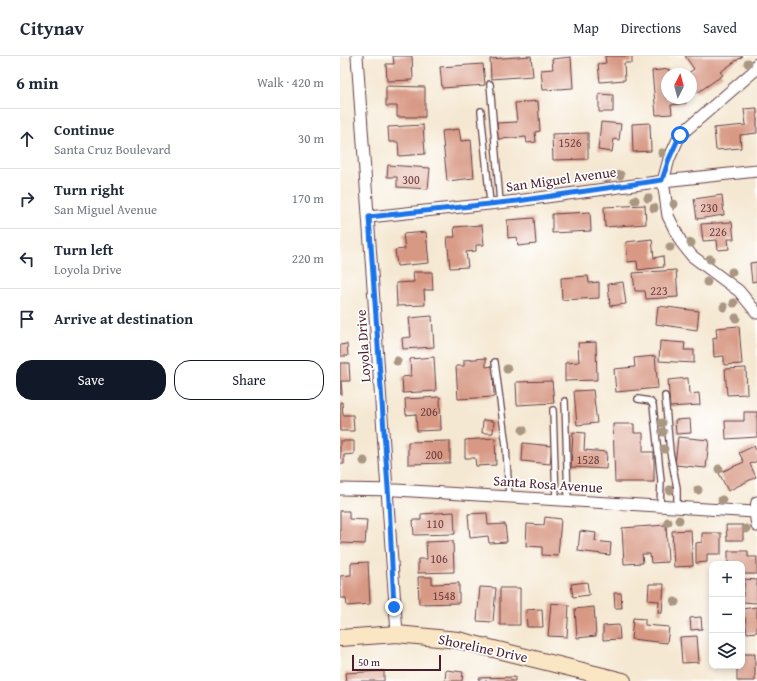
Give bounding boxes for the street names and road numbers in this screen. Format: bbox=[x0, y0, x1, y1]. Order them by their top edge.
street label: San Miguel Avenue bbox=[505, 161, 618, 197]
street label: Loyola Drive bbox=[350, 309, 376, 383]
street label: Santa Rosa Avenue bbox=[493, 470, 604, 498]
street label: Shoreline Drive bbox=[437, 629, 530, 667]

